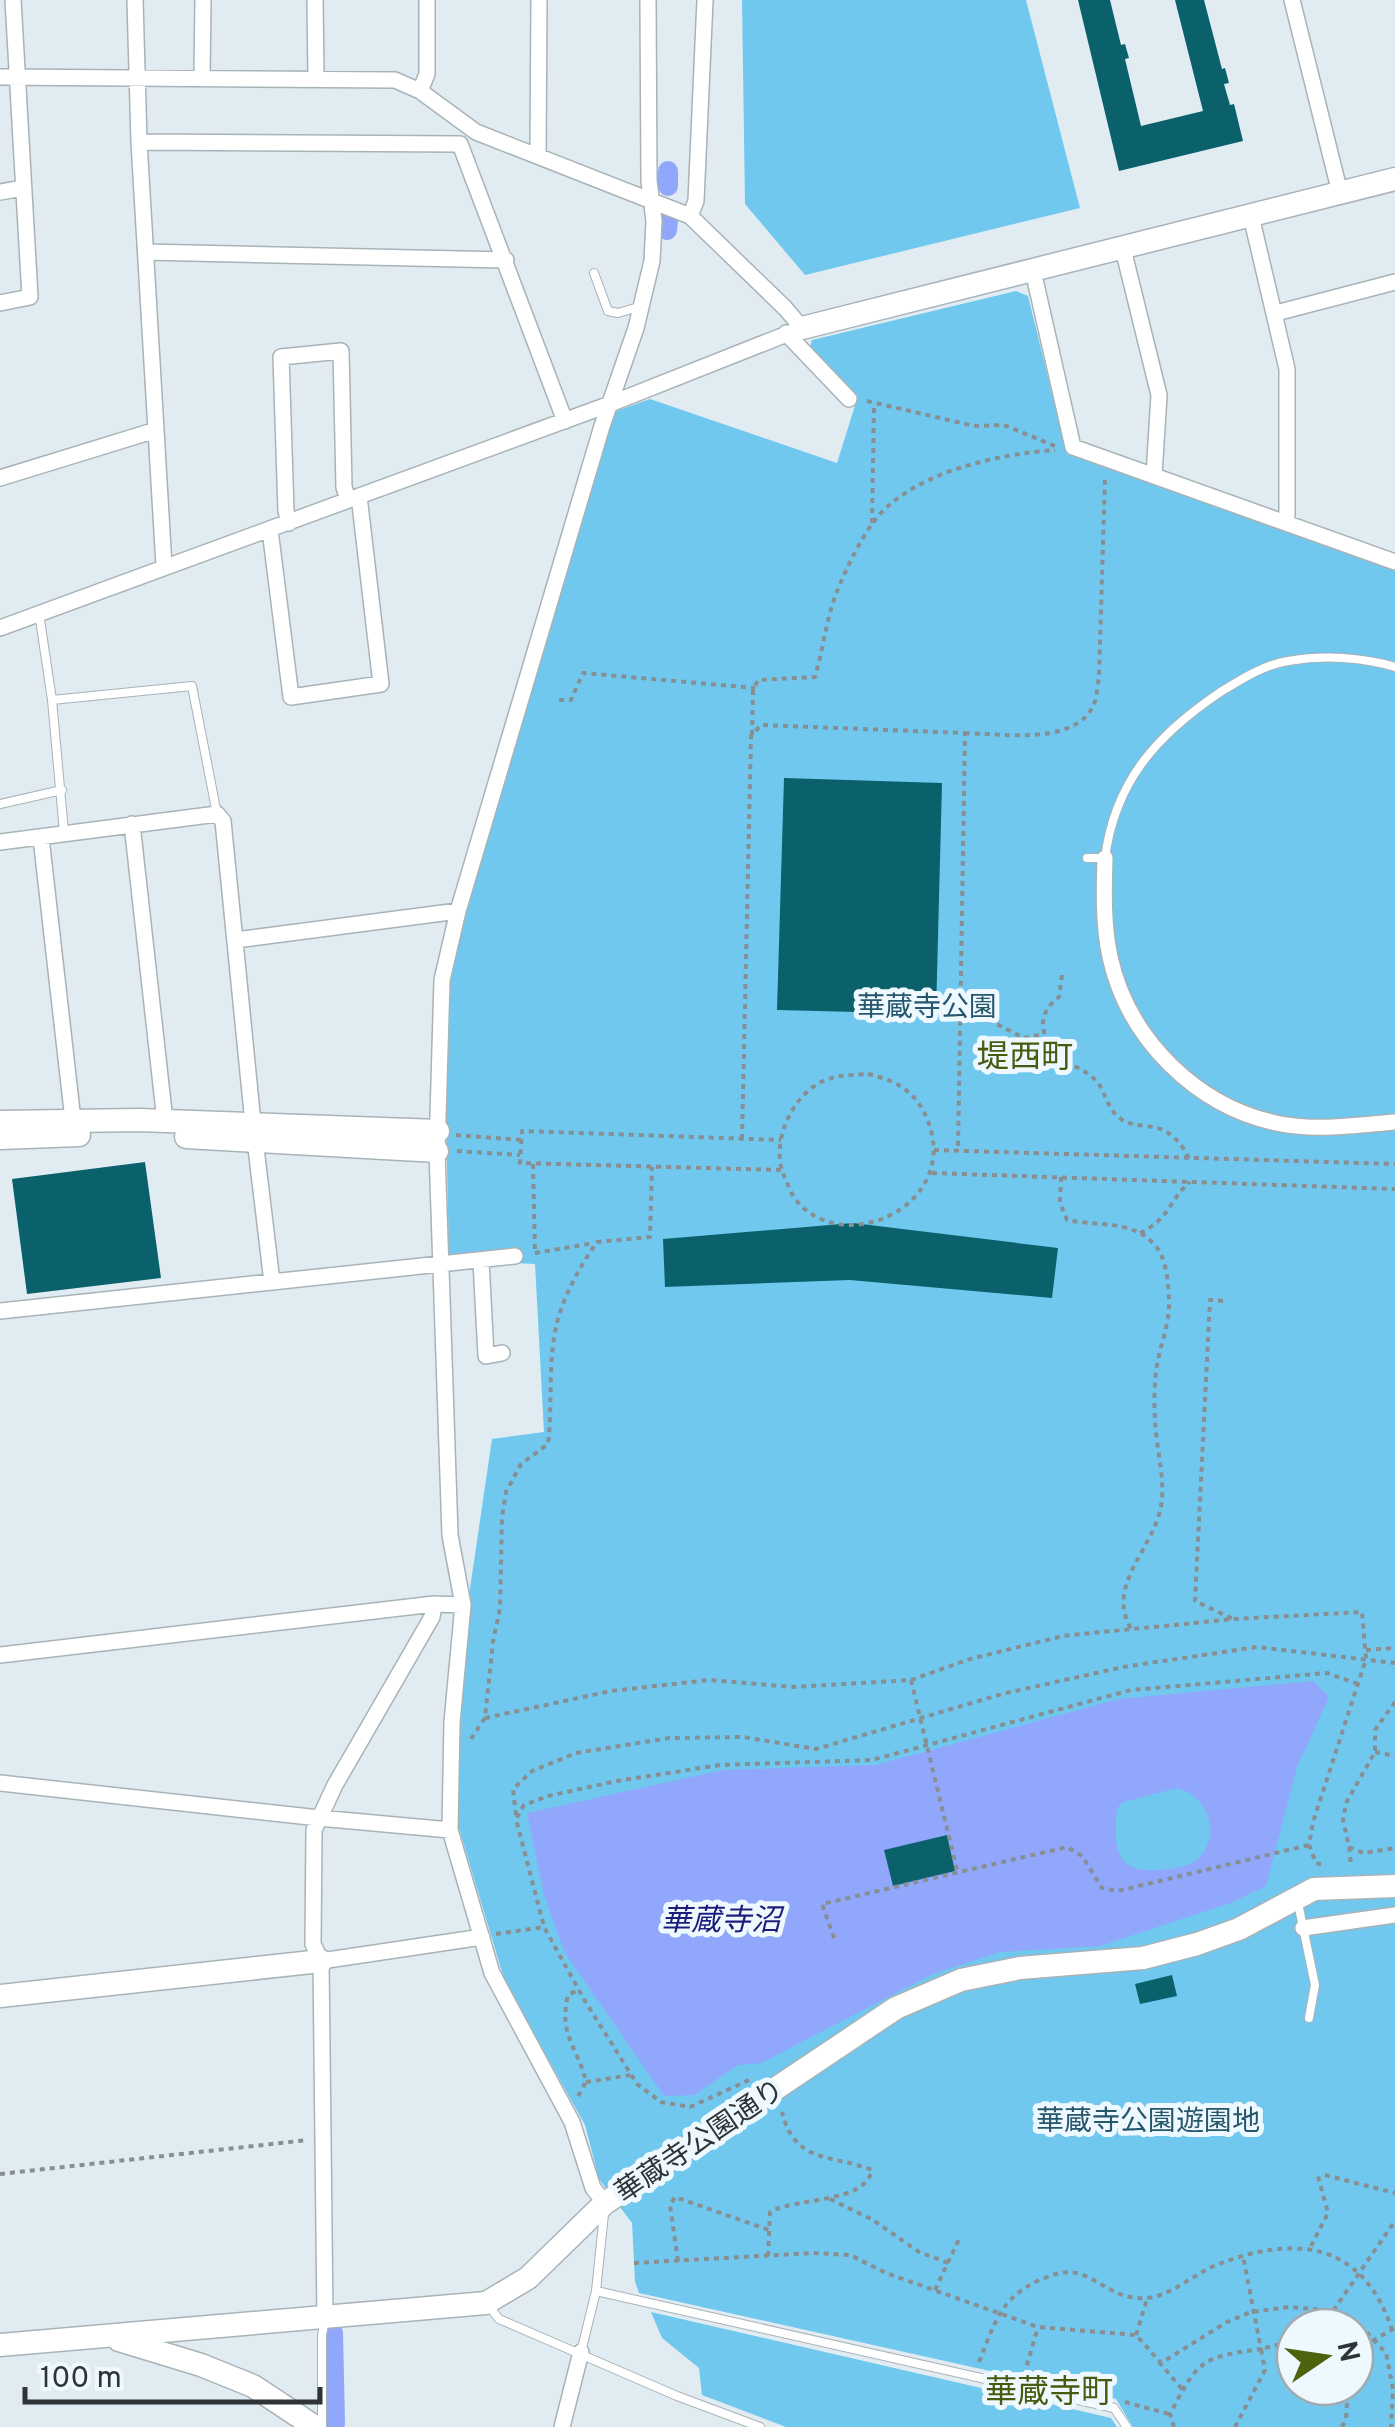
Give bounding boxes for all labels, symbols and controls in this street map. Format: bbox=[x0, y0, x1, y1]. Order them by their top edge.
park label: 華蔵寺公園 bbox=[857, 991, 997, 1027]
district label: 堤西町 bbox=[977, 1039, 1073, 1079]
water label: 華蔵寺沼 bbox=[661, 1904, 785, 1941]
street label: 華蔵寺公園通り bbox=[609, 2073, 792, 2212]
park label: 華蔵寺公園遊園地 bbox=[1036, 2105, 1260, 2141]
north arrow bbox=[1275, 2307, 1375, 2407]
text: N bbox=[1327, 2338, 1366, 2366]
scale bar bbox=[25, 2342, 320, 2404]
text: 100 m bbox=[40, 2361, 122, 2398]
district label: 華蔵寺町 bbox=[985, 2374, 1113, 2414]

